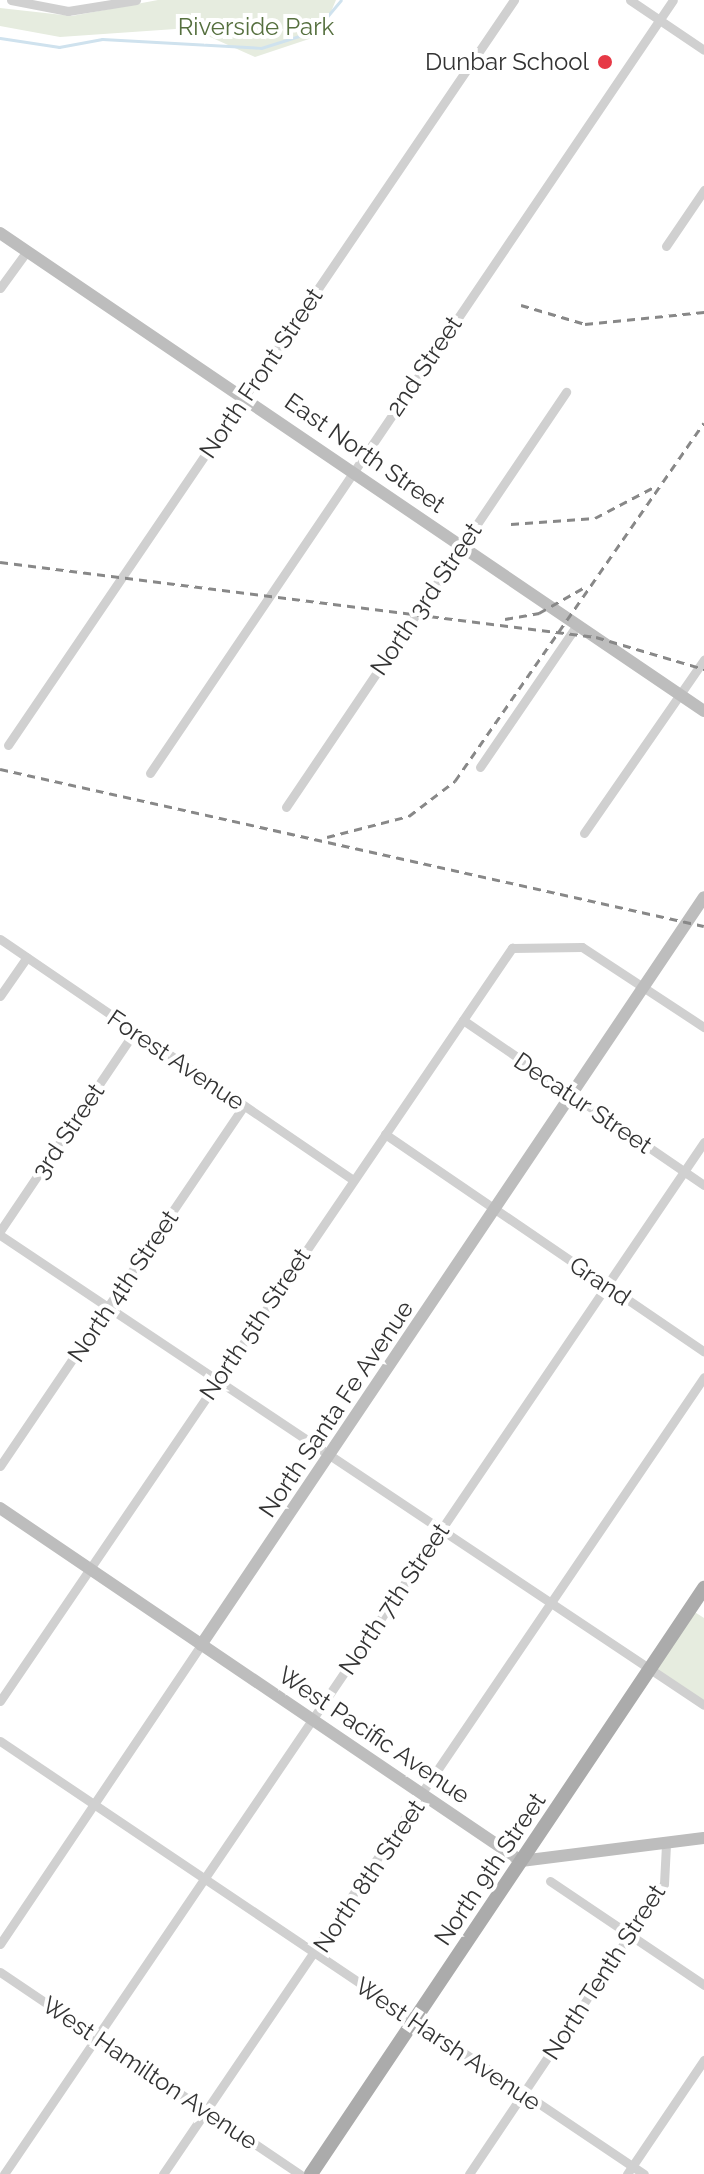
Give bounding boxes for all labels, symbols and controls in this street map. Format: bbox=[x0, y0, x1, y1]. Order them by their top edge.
park label: Riverside Park bbox=[178, 13, 334, 41]
place label: Dunbar School bbox=[424, 48, 589, 76]
marker: Dunbar School bbox=[596, 53, 614, 71]
street label: North Front Street bbox=[193, 282, 329, 464]
street label: 2nd Street bbox=[380, 311, 468, 421]
street label: East North Street bbox=[279, 387, 451, 519]
street label: North 3rd Street bbox=[364, 517, 488, 681]
street label: Forest Avenue bbox=[102, 1003, 250, 1117]
street label: Decatur Street bbox=[508, 1046, 658, 1160]
street label: 3rd Street bbox=[26, 1078, 110, 1184]
street label: North 4th Street bbox=[62, 1205, 184, 1367]
street label: North 5th Street bbox=[194, 1243, 316, 1405]
street label: Grand bbox=[564, 1250, 636, 1312]
street label: North Santa Fe Avenue bbox=[253, 1295, 419, 1523]
street label: North 7th Street bbox=[333, 1518, 455, 1680]
street label: West Pacific Avenue bbox=[273, 1660, 475, 1810]
street label: North 9th Street bbox=[428, 1787, 552, 1951]
street label: North 8th Street bbox=[307, 1794, 431, 1958]
street label: North Tenth Street bbox=[536, 1879, 672, 2065]
street label: West Harsh Avenue bbox=[349, 1971, 547, 2117]
street label: West Hamilton Avenue bbox=[37, 1990, 263, 2156]

